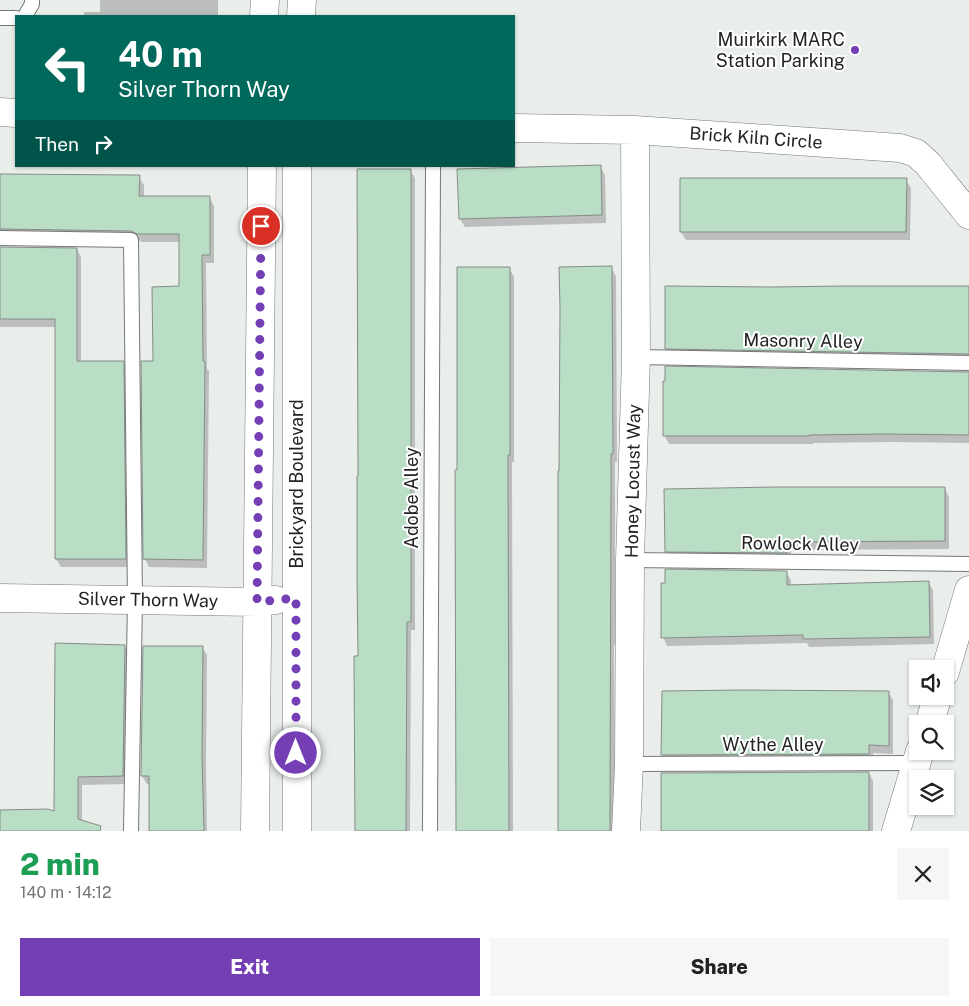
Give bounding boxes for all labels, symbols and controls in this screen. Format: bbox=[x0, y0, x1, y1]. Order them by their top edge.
place label: Muirkirk MARC Station Parking bbox=[716, 29, 845, 71]
text: 40 m bbox=[118, 34, 203, 75]
icon: left bbox=[35, 35, 100, 100]
marker: Muirkirk MARC Station Parking bbox=[849, 44, 861, 56]
text: Silver Thorn Way bbox=[118, 76, 290, 102]
street label: Brick Kiln Circle bbox=[689, 122, 823, 153]
icon: right bbox=[89, 130, 117, 158]
text: Then bbox=[35, 133, 79, 155]
pin bbox=[240, 205, 282, 247]
icon: arrive bbox=[247, 212, 275, 240]
street label: Masonry Alley bbox=[743, 329, 863, 352]
street label: Brickyard Boulevard bbox=[286, 399, 307, 569]
street label: Honey Locust Way bbox=[621, 403, 644, 558]
street label: Adobe Alley bbox=[401, 447, 422, 549]
street label: Rowlock Alley bbox=[741, 532, 860, 555]
street label: Silver Thorn Way bbox=[78, 588, 219, 611]
map controls bbox=[909, 660, 954, 815]
button: sound bbox=[909, 660, 954, 705]
button: search bbox=[909, 715, 954, 760]
position arrow bbox=[269, 726, 321, 778]
street label: Wythe Alley bbox=[722, 734, 824, 755]
button: layers bbox=[909, 770, 954, 815]
text: 2 min bbox=[20, 846, 100, 882]
button: close bbox=[897, 848, 949, 900]
text: 140 m · 14:12 bbox=[20, 883, 112, 902]
button: Exit bbox=[20, 938, 480, 996]
button: Share bbox=[490, 938, 949, 996]

